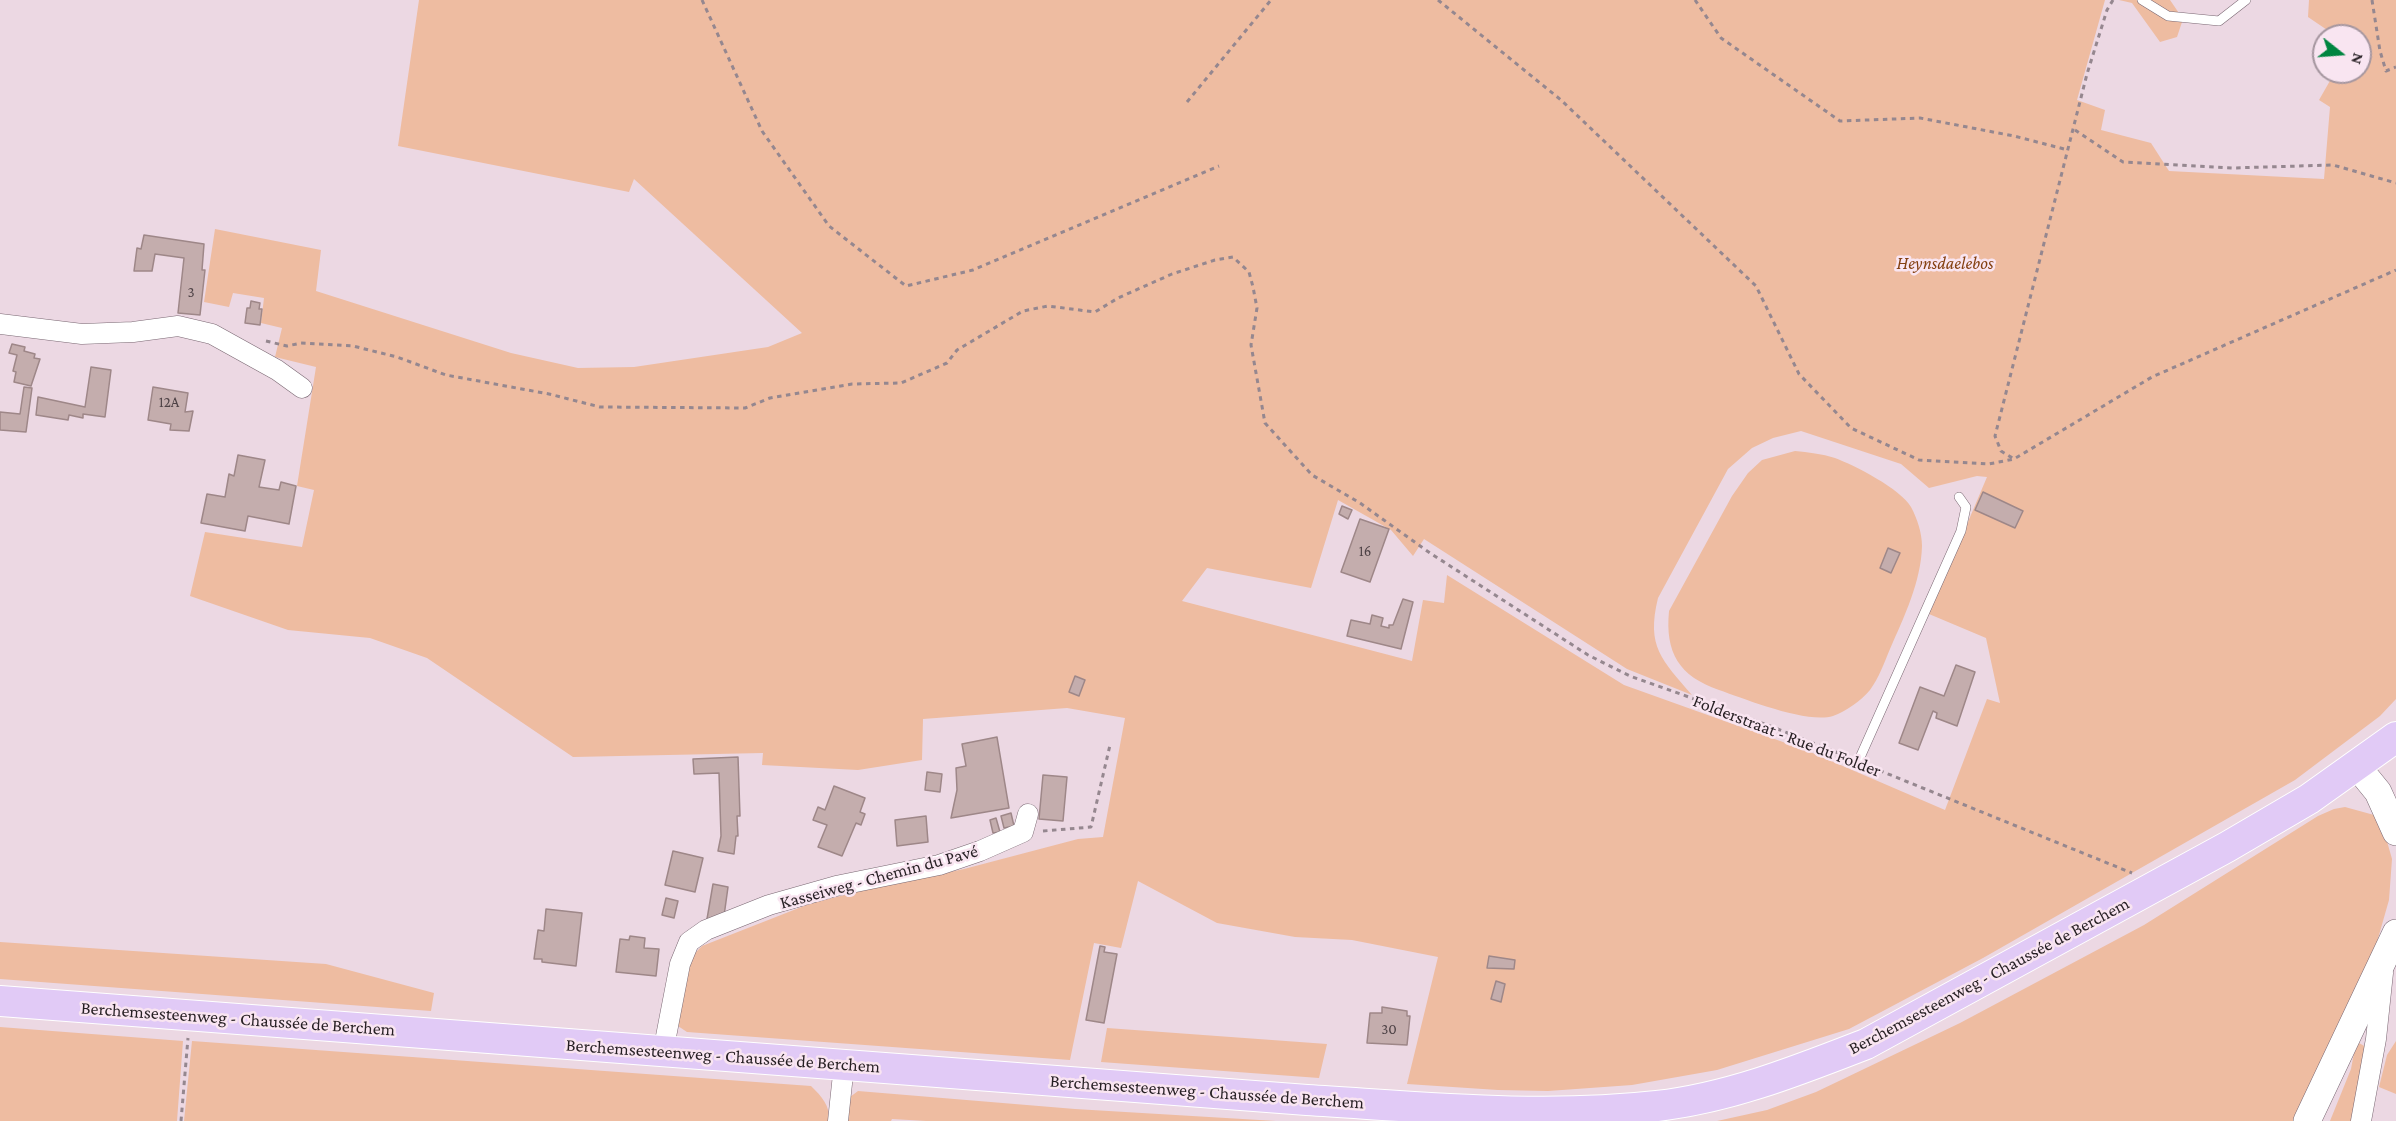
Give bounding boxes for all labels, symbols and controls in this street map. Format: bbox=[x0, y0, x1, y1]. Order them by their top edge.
north arrow bbox=[2312, 24, 2372, 84]
text: N bbox=[2348, 51, 2368, 67]
park label: Heynsdaelebos bbox=[1896, 252, 1994, 274]
house number: 3 bbox=[187, 283, 195, 301]
house number: 12A bbox=[159, 393, 179, 411]
house number: 16 bbox=[1359, 542, 1371, 560]
street label: Folderstraat - Rue du Folder bbox=[1690, 690, 1884, 782]
street label: Kasseiweg - Chemin du Pavé bbox=[778, 840, 980, 914]
street label: Berchemsesteenweg - Chaussée de Berchem bbox=[1845, 893, 2133, 1059]
street label: Berchemsesteenweg - Chaussée de Berchem bbox=[80, 997, 396, 1041]
house number: 30 bbox=[1381, 1020, 1397, 1038]
street label: Berchemsesteenweg - Chaussée de Berchem bbox=[565, 1034, 881, 1078]
street label: Berchemsesteenweg - Chaussée de Berchem bbox=[1049, 1070, 1365, 1114]

